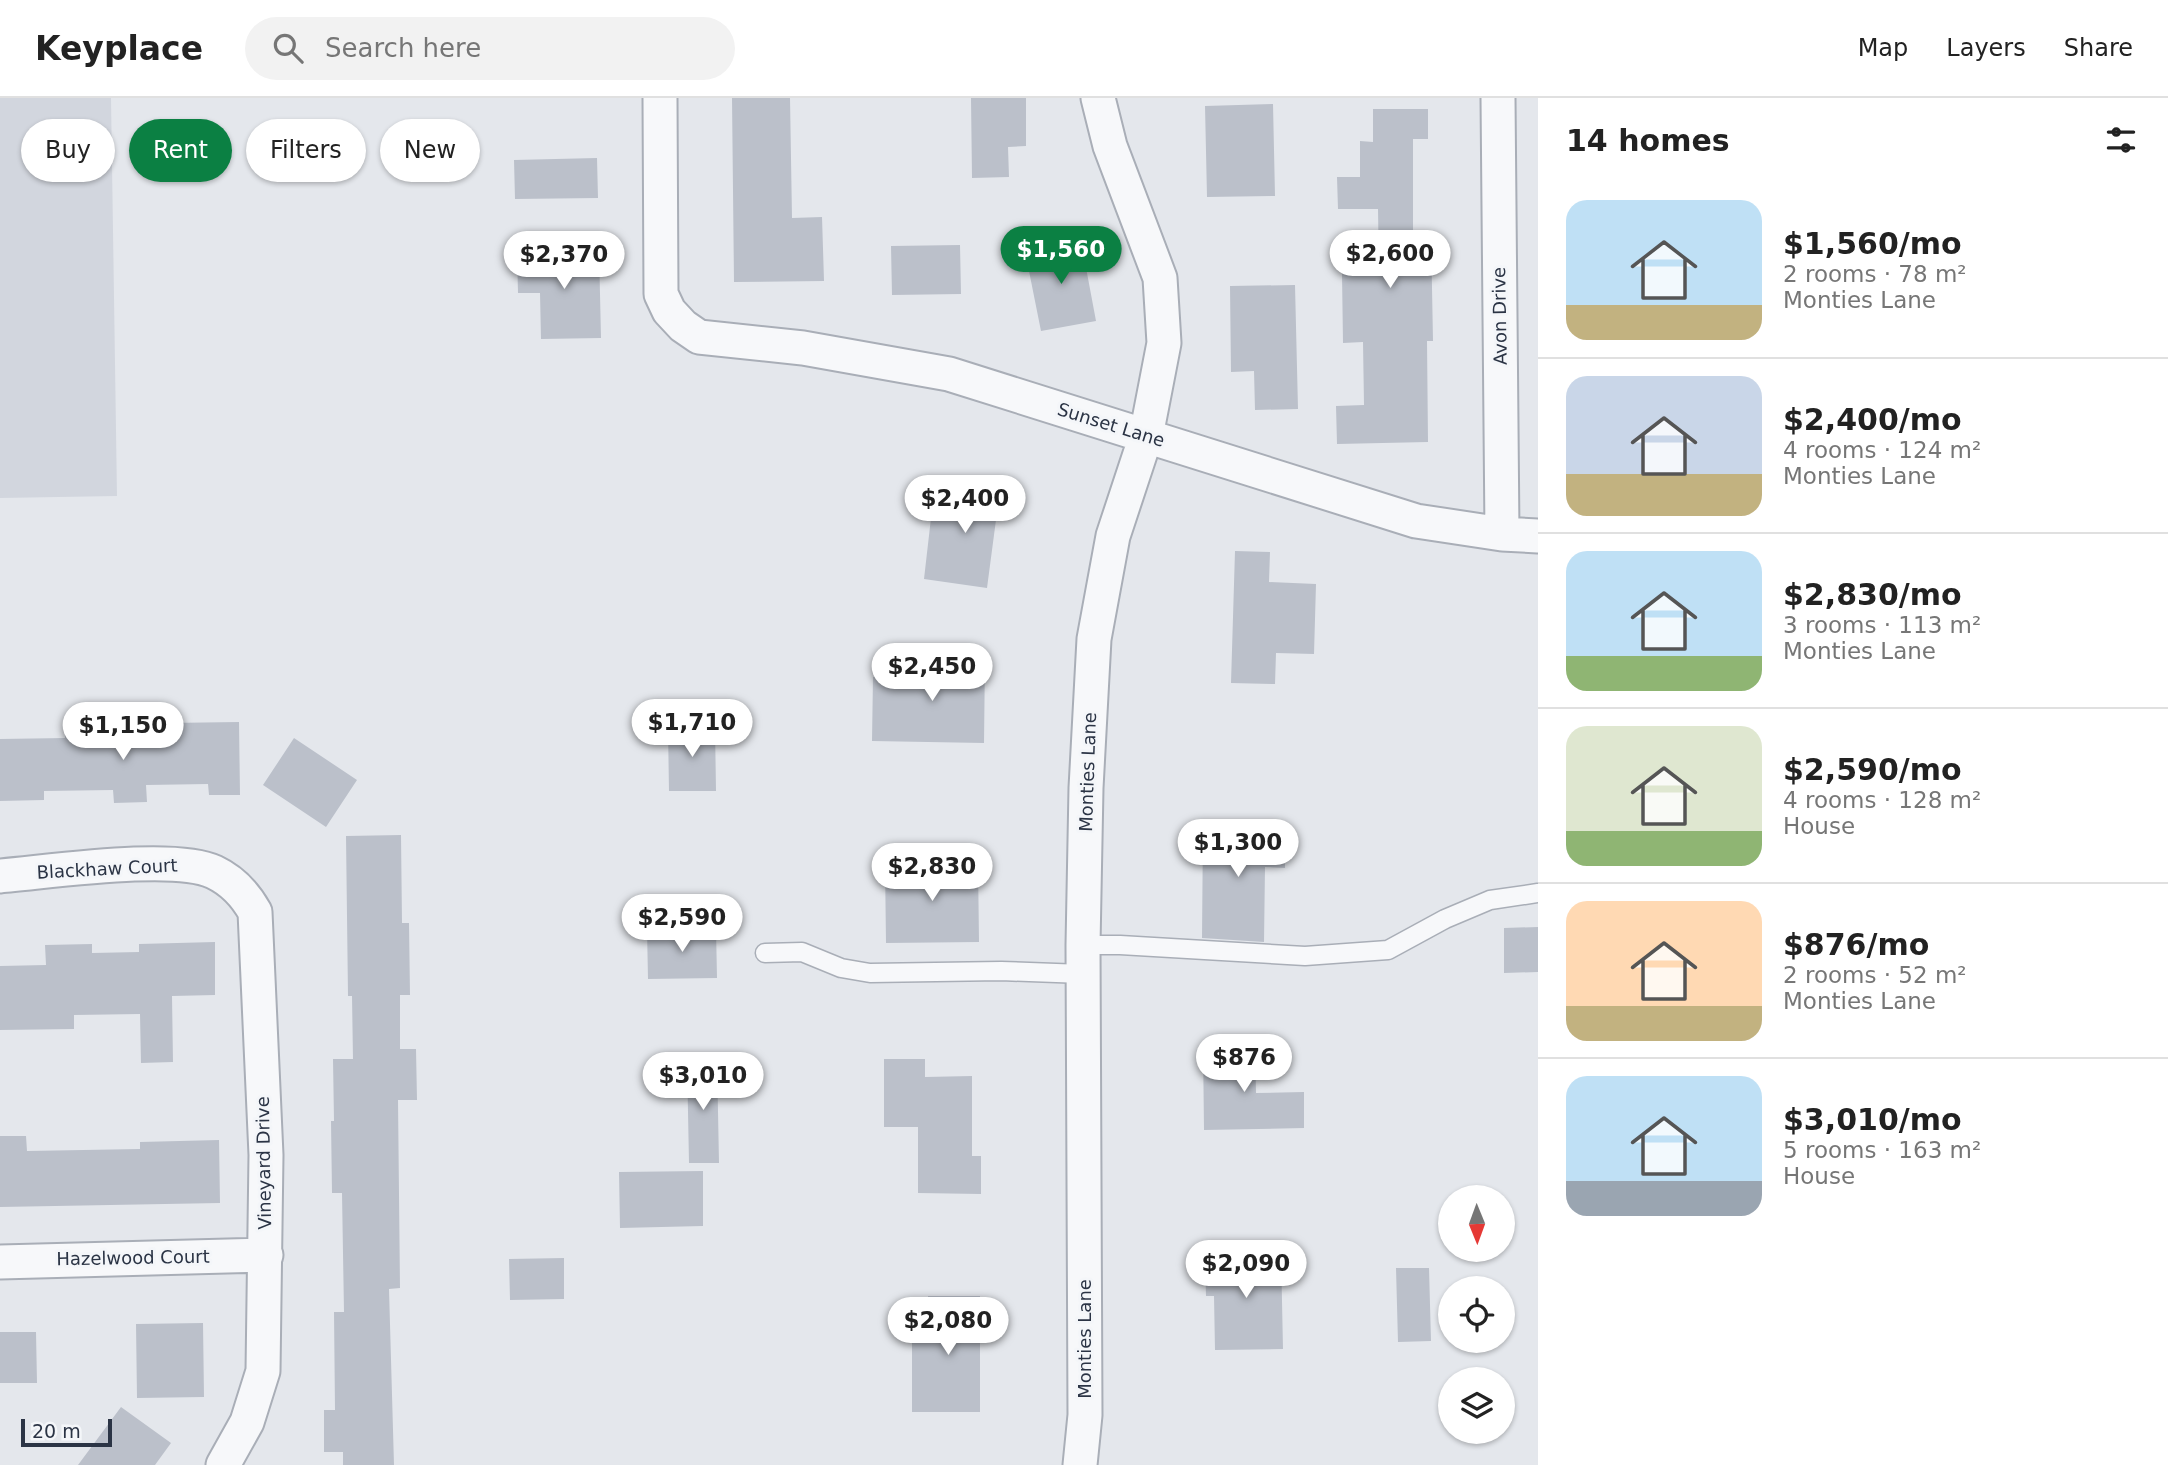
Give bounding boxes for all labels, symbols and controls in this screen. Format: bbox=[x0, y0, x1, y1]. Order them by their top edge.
search box bbox=[245, 17, 735, 80]
text: Keyplace bbox=[35, 29, 203, 68]
icon: search bbox=[269, 29, 307, 67]
text: Search here bbox=[325, 33, 481, 63]
text: Map bbox=[1858, 34, 1908, 62]
text: Layers bbox=[1946, 34, 2026, 62]
text: Share bbox=[2064, 34, 2133, 62]
chip: Buy bbox=[21, 119, 115, 182]
chip: Rent bbox=[129, 119, 232, 182]
chip: Filters bbox=[246, 119, 366, 182]
chip: New bbox=[380, 119, 480, 182]
icon: filters bbox=[2102, 121, 2140, 159]
text: 14 homes bbox=[1566, 123, 1730, 158]
pin: $1,560 bbox=[1004, 226, 1118, 286]
text: $1,560/mo bbox=[1783, 226, 1962, 261]
icon: home bbox=[1622, 228, 1706, 312]
pin: $2,600 bbox=[1333, 230, 1447, 290]
pin: $2,370 bbox=[507, 232, 621, 291]
text: $1,560 bbox=[1017, 236, 1105, 262]
text: $2,600 bbox=[1346, 240, 1434, 266]
text: $2,370 bbox=[520, 241, 608, 267]
text: 2 rooms · 78 m² bbox=[1783, 261, 1967, 287]
street label: Avon Drive bbox=[1488, 267, 1511, 365]
text: Monties Lane bbox=[1783, 287, 1936, 313]
street label: Sunset Lane bbox=[1055, 398, 1167, 451]
text: $2,400/mo bbox=[1783, 402, 1962, 437]
icon: home bbox=[1622, 404, 1706, 488]
text: 4 rooms · 124 m² bbox=[1783, 437, 1981, 463]
text: Monties Lane bbox=[1783, 463, 1936, 489]
pin: $2,400 bbox=[908, 476, 1022, 535]
text: $2,400 bbox=[921, 485, 1009, 511]
text: $2,830/mo bbox=[1783, 577, 1962, 612]
icon: home bbox=[1622, 579, 1706, 663]
text: 3 rooms · 113 m² bbox=[1783, 612, 1981, 638]
text: Monties Lane bbox=[1783, 638, 1936, 664]
pin: $2,450 bbox=[875, 644, 989, 703]
text: $2,450 bbox=[888, 653, 976, 679]
pin: $1,710 bbox=[635, 700, 749, 759]
pin: $1,150 bbox=[66, 702, 180, 762]
text: $1,710 bbox=[648, 709, 736, 735]
text: $1,150 bbox=[79, 712, 167, 738]
street label: Monties Lane bbox=[1075, 712, 1100, 832]
text: $2,590/mo bbox=[1783, 752, 1962, 787]
icon: home bbox=[1622, 754, 1706, 838]
text: 4 rooms · 128 m² bbox=[1783, 787, 1981, 813]
text: House bbox=[1783, 813, 1855, 839]
pin: $1,300 bbox=[1181, 820, 1295, 879]
text: $1,300 bbox=[1194, 829, 1282, 855]
pin: $2,830 bbox=[875, 844, 989, 903]
text: $2,830 bbox=[888, 853, 976, 879]
street label: Blackhaw Court bbox=[36, 854, 178, 883]
pin: $2,590 bbox=[625, 894, 739, 954]
text: $2,590 bbox=[638, 904, 726, 930]
text: $876/mo bbox=[1783, 927, 1929, 962]
icon: home bbox=[1622, 929, 1706, 1013]
text: 2 rooms · 52 m² bbox=[1783, 962, 1967, 988]
text: Monties Lane bbox=[1783, 988, 1936, 1014]
pin: $876 bbox=[1203, 1034, 1285, 1094]
text: $876 bbox=[1212, 1044, 1276, 1070]
pin: $3,010 bbox=[646, 1052, 760, 1112]
text: $3,010 bbox=[659, 1062, 747, 1088]
street label: Vineyard Drive bbox=[252, 1096, 275, 1230]
text: $3,010/mo bbox=[1783, 1102, 1962, 1137]
icon: home bbox=[1622, 1104, 1706, 1188]
text: 5 rooms · 163 m² bbox=[1783, 1137, 1981, 1163]
text: House bbox=[1783, 1163, 1855, 1189]
north arrow bbox=[1438, 1185, 1516, 1262]
map controls bbox=[1438, 1185, 1515, 1444]
pin: $2,090 bbox=[1189, 1240, 1303, 1300]
street label: Hazelwood Court bbox=[56, 1246, 210, 1269]
text: $2,090 bbox=[1202, 1250, 1290, 1276]
button: locate bbox=[1438, 1276, 1515, 1353]
street label: Monties Lane bbox=[1074, 1279, 1095, 1399]
pin: $2,080 bbox=[891, 1298, 1005, 1357]
text: $2,080 bbox=[904, 1307, 992, 1333]
button: layers bbox=[1438, 1367, 1515, 1444]
scale bar bbox=[21, 1416, 112, 1448]
text: 20 m bbox=[32, 1420, 81, 1442]

